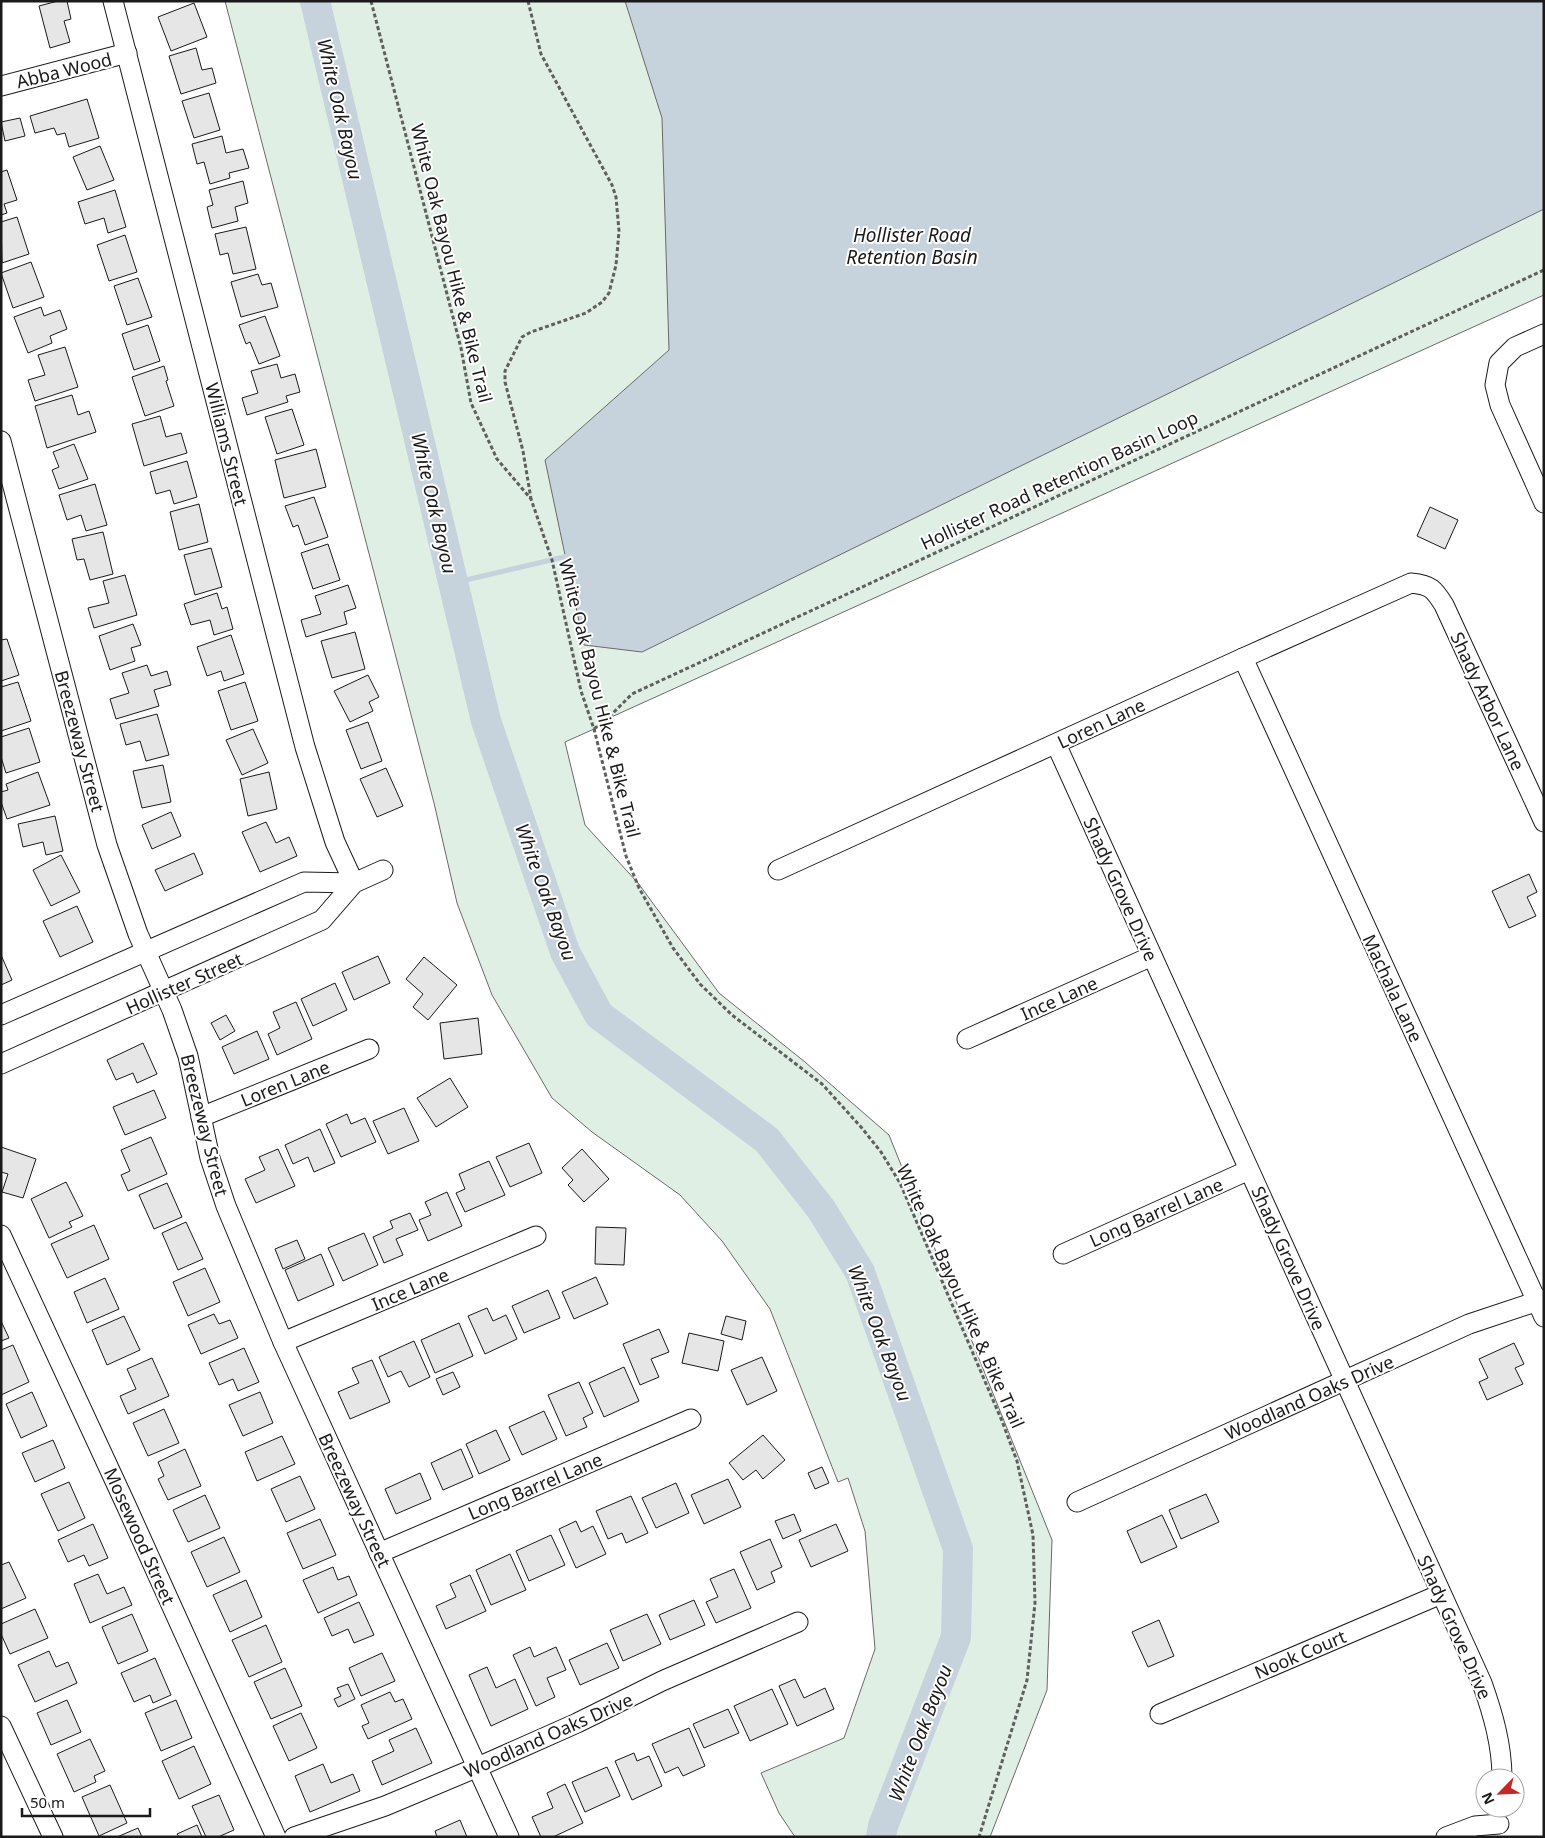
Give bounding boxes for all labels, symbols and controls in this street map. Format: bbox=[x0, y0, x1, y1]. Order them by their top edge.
water label: White Oak Bayou bbox=[311, 36, 369, 182]
street label: Abba Wood bbox=[14, 47, 114, 93]
street label: White Oak Bayou Hike & Bike Trail bbox=[406, 121, 498, 405]
water label: Hollister Road Retention Basin bbox=[846, 222, 978, 270]
street label: Williams Street bbox=[200, 380, 254, 508]
street label: Hollister Road Retention Basin Loop bbox=[916, 405, 1202, 555]
water label: White Oak Bayou bbox=[405, 430, 463, 576]
street label: White Oak Bayou Hike & Bike Trail bbox=[554, 556, 646, 840]
street label: Shady Arbor Lane bbox=[1445, 628, 1531, 774]
street label: Breezeway Street bbox=[50, 668, 111, 815]
street label: Loren Lane bbox=[1053, 692, 1149, 754]
street label: Shady Grove Drive bbox=[1078, 813, 1164, 965]
water label: White Oak Bayou bbox=[509, 820, 583, 964]
street label: Machala Lane bbox=[1358, 930, 1428, 1046]
street label: Hollister Street bbox=[122, 946, 247, 1020]
street label: Ince Lane bbox=[1017, 970, 1101, 1026]
street label: Breezeway Street bbox=[176, 1052, 234, 1199]
street label: Loren Lane bbox=[237, 1054, 333, 1112]
street label: White Oak Bayou Hike & Bike Trail bbox=[892, 1160, 1030, 1432]
street label: Long Barrel Lane bbox=[1085, 1172, 1227, 1252]
street label: Shady Grove Drive bbox=[1246, 1182, 1332, 1334]
water label: White Oak Bayou bbox=[842, 1261, 918, 1405]
street label: Ince Lane bbox=[368, 1262, 452, 1316]
street label: Woodland Oaks Drive bbox=[1221, 1349, 1397, 1445]
street label: Breezeway Street bbox=[313, 1429, 397, 1571]
street label: Long Barrel Lane bbox=[464, 1447, 606, 1525]
street label: Mosewood Street bbox=[99, 1464, 181, 1609]
street label: Shady Grove Drive bbox=[1412, 1551, 1498, 1703]
street label: Nook Court bbox=[1251, 1624, 1350, 1684]
water label: White Oak Bayou bbox=[882, 1661, 958, 1805]
street label: Woodland Oaks Drive bbox=[460, 1687, 636, 1783]
north arrow bbox=[1475, 1768, 1525, 1818]
scale bar bbox=[22, 1786, 150, 1818]
text: N bbox=[1477, 1789, 1499, 1808]
text: 50 m bbox=[30, 1792, 65, 1812]

